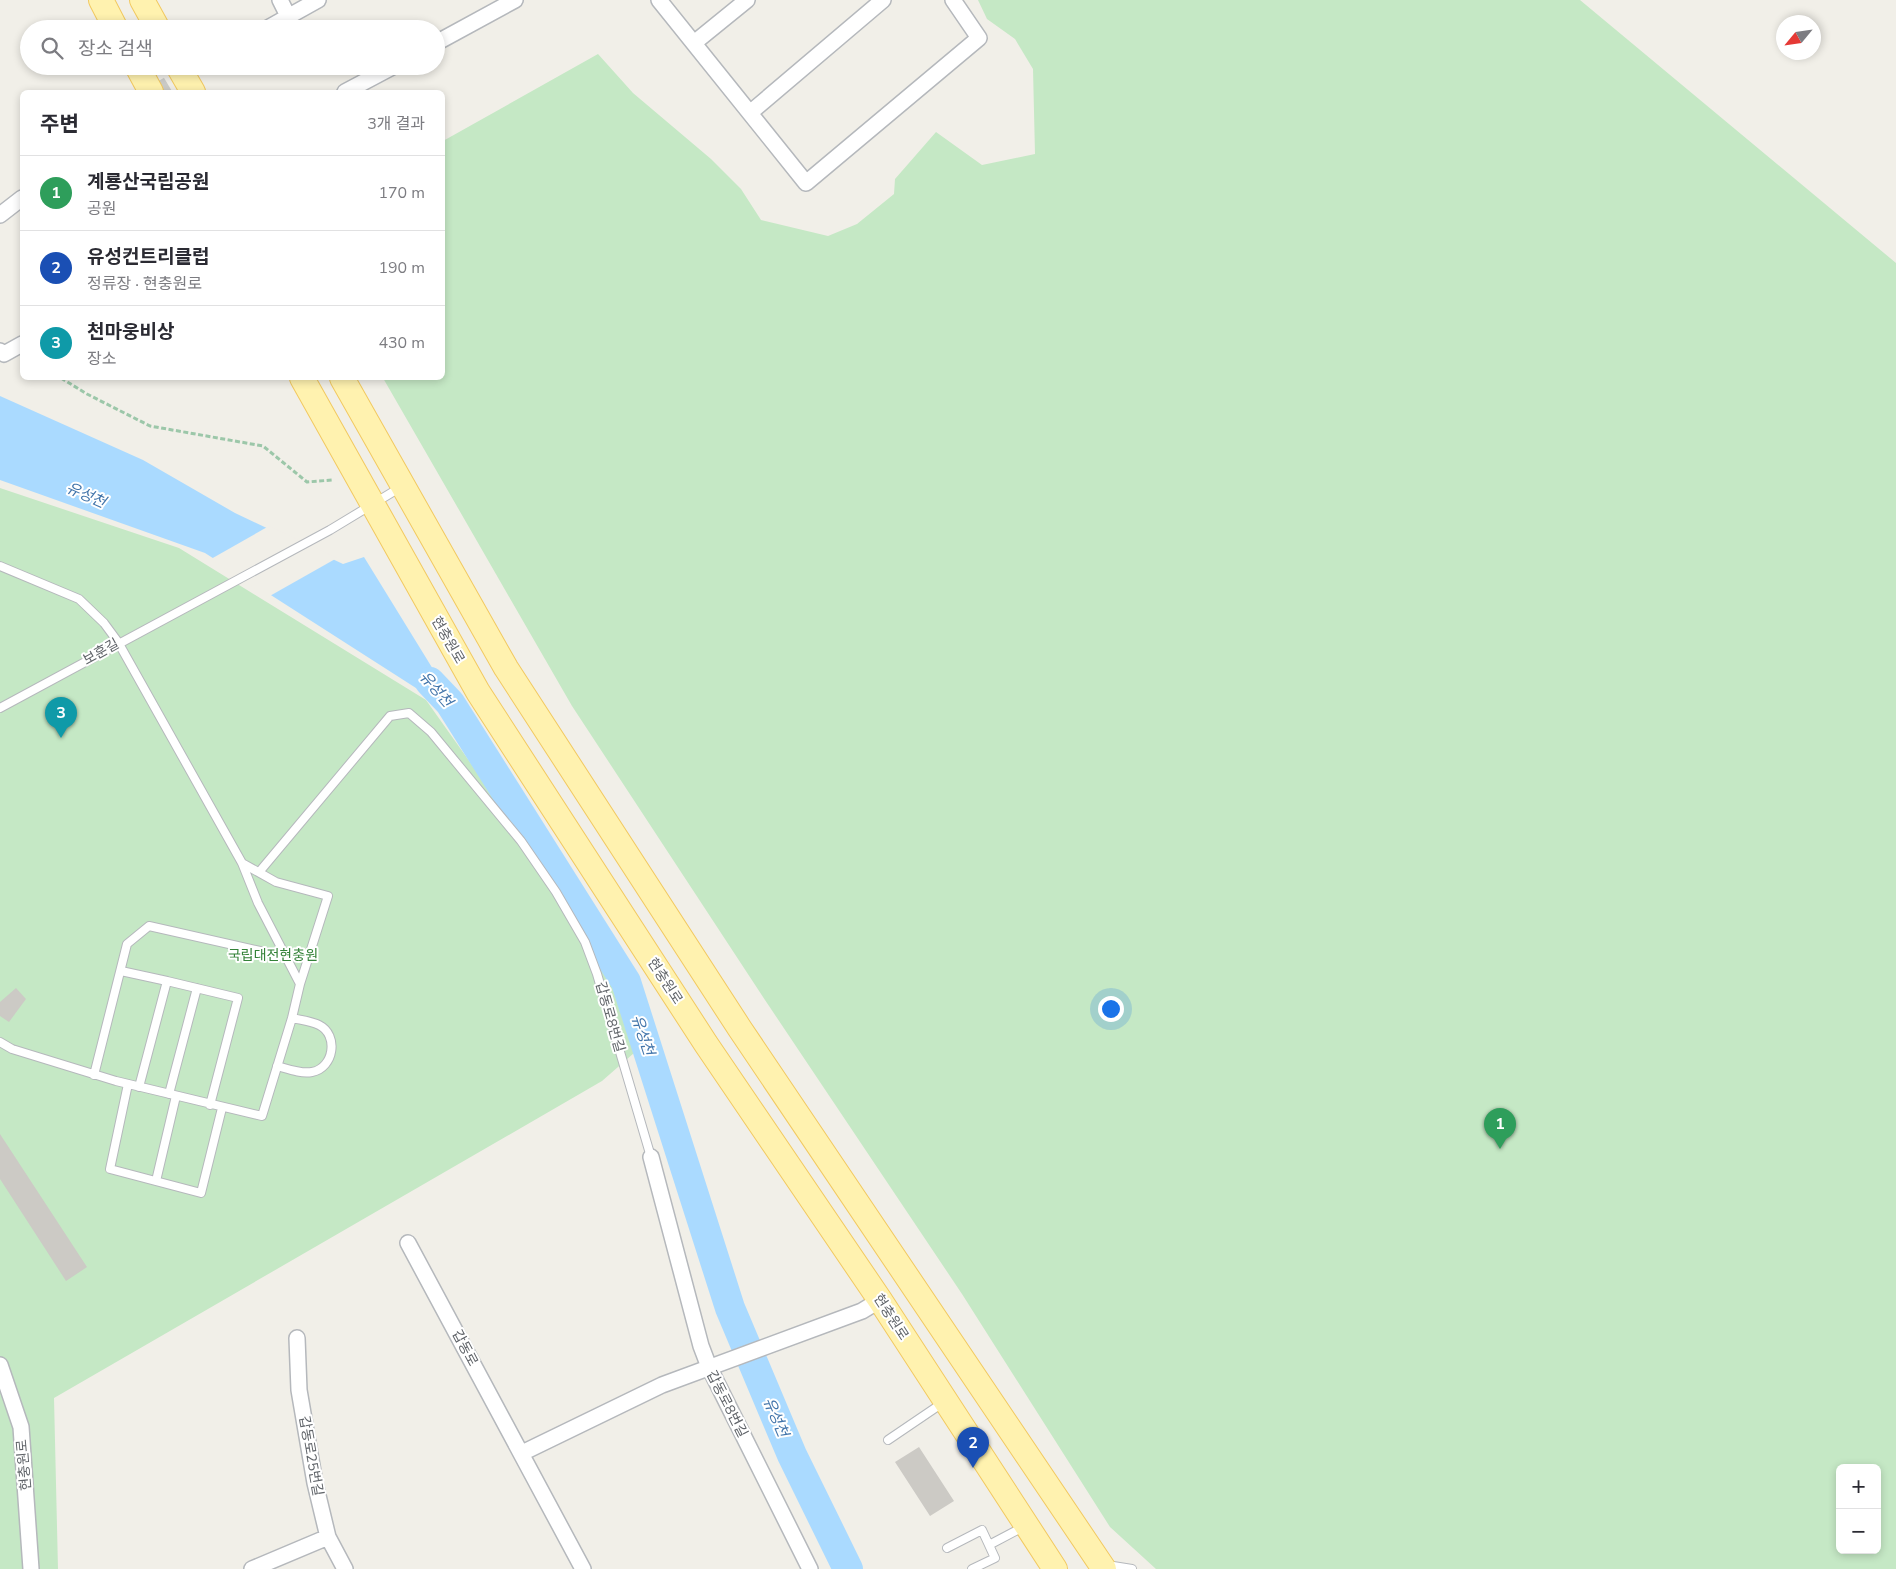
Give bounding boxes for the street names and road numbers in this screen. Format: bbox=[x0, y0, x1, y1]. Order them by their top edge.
street label: 현충원로 bbox=[427, 613, 469, 667]
street label: 보훈길 bbox=[79, 634, 123, 670]
street label: 현충원로 bbox=[643, 954, 687, 1008]
street label: 갑동로8번길 bbox=[591, 979, 629, 1055]
street label: 현충원로 bbox=[869, 1290, 913, 1344]
street label: 갑동로 bbox=[448, 1326, 483, 1370]
street label: 갑동로8번길 bbox=[702, 1367, 752, 1441]
street label: 갑동로25번길 bbox=[295, 1414, 327, 1498]
street label: 현충원로 bbox=[12, 1438, 36, 1491]

